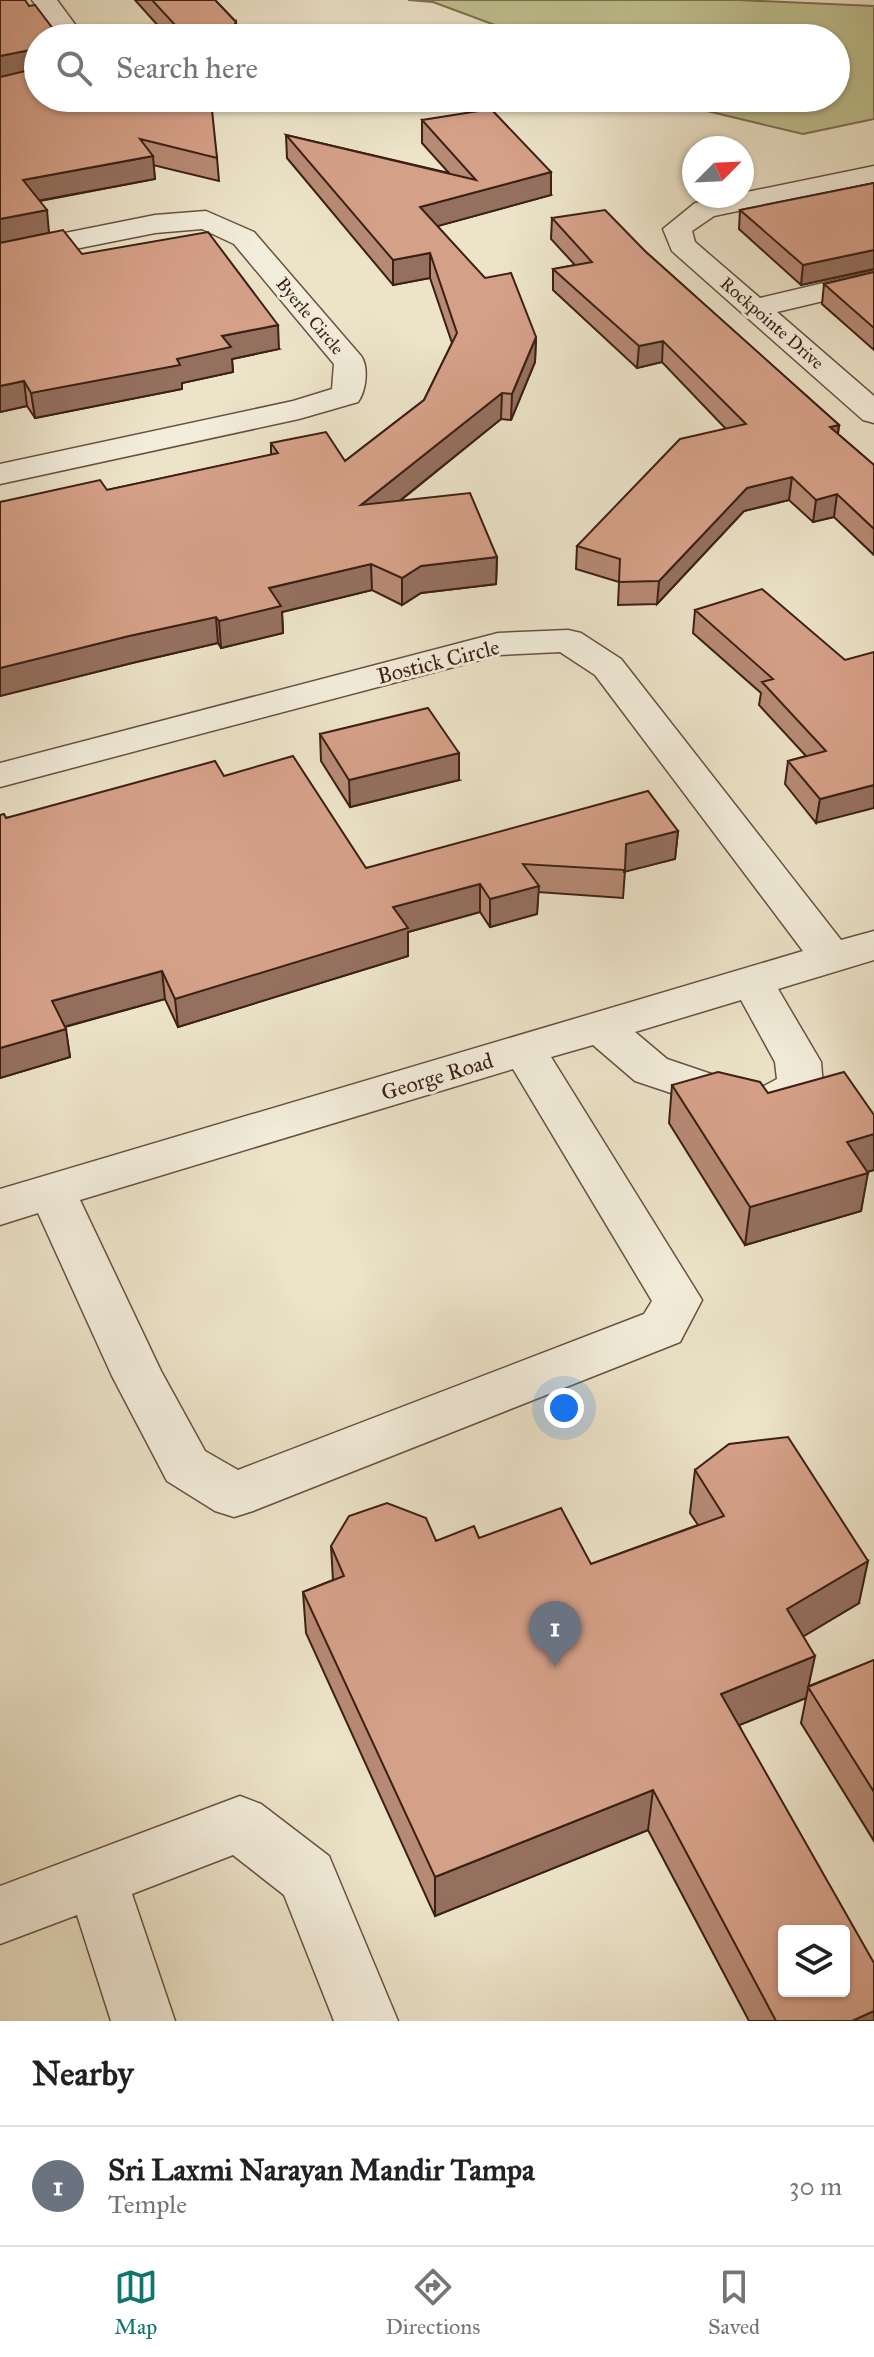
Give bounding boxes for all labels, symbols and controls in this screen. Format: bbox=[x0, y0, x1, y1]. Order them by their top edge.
search box bbox=[24, 24, 850, 112]
icon: search bbox=[52, 46, 96, 90]
text: Search here bbox=[116, 50, 258, 86]
north arrow bbox=[682, 136, 754, 208]
street label: Rockpointe Drive bbox=[716, 272, 828, 374]
street label: Byerle Circle bbox=[271, 273, 349, 359]
street label: Bostick Circle bbox=[374, 633, 502, 690]
street label: George Road bbox=[378, 1047, 496, 1106]
your location bbox=[544, 1388, 584, 1428]
pin: 1 bbox=[529, 1601, 581, 1667]
map controls bbox=[778, 1925, 850, 1997]
button: layers bbox=[778, 1925, 850, 1997]
text: Nearby bbox=[32, 2053, 134, 2094]
text: Sri Laxmi Narayan Mandir Tampa bbox=[108, 2152, 535, 2188]
text: 1 bbox=[53, 2170, 63, 2202]
text: 30 m bbox=[789, 2170, 842, 2202]
text: Temple bbox=[108, 2188, 187, 2220]
tab: Map bbox=[114, 2265, 158, 2340]
tab: Directions bbox=[385, 2265, 480, 2340]
tab: Saved bbox=[708, 2265, 760, 2340]

